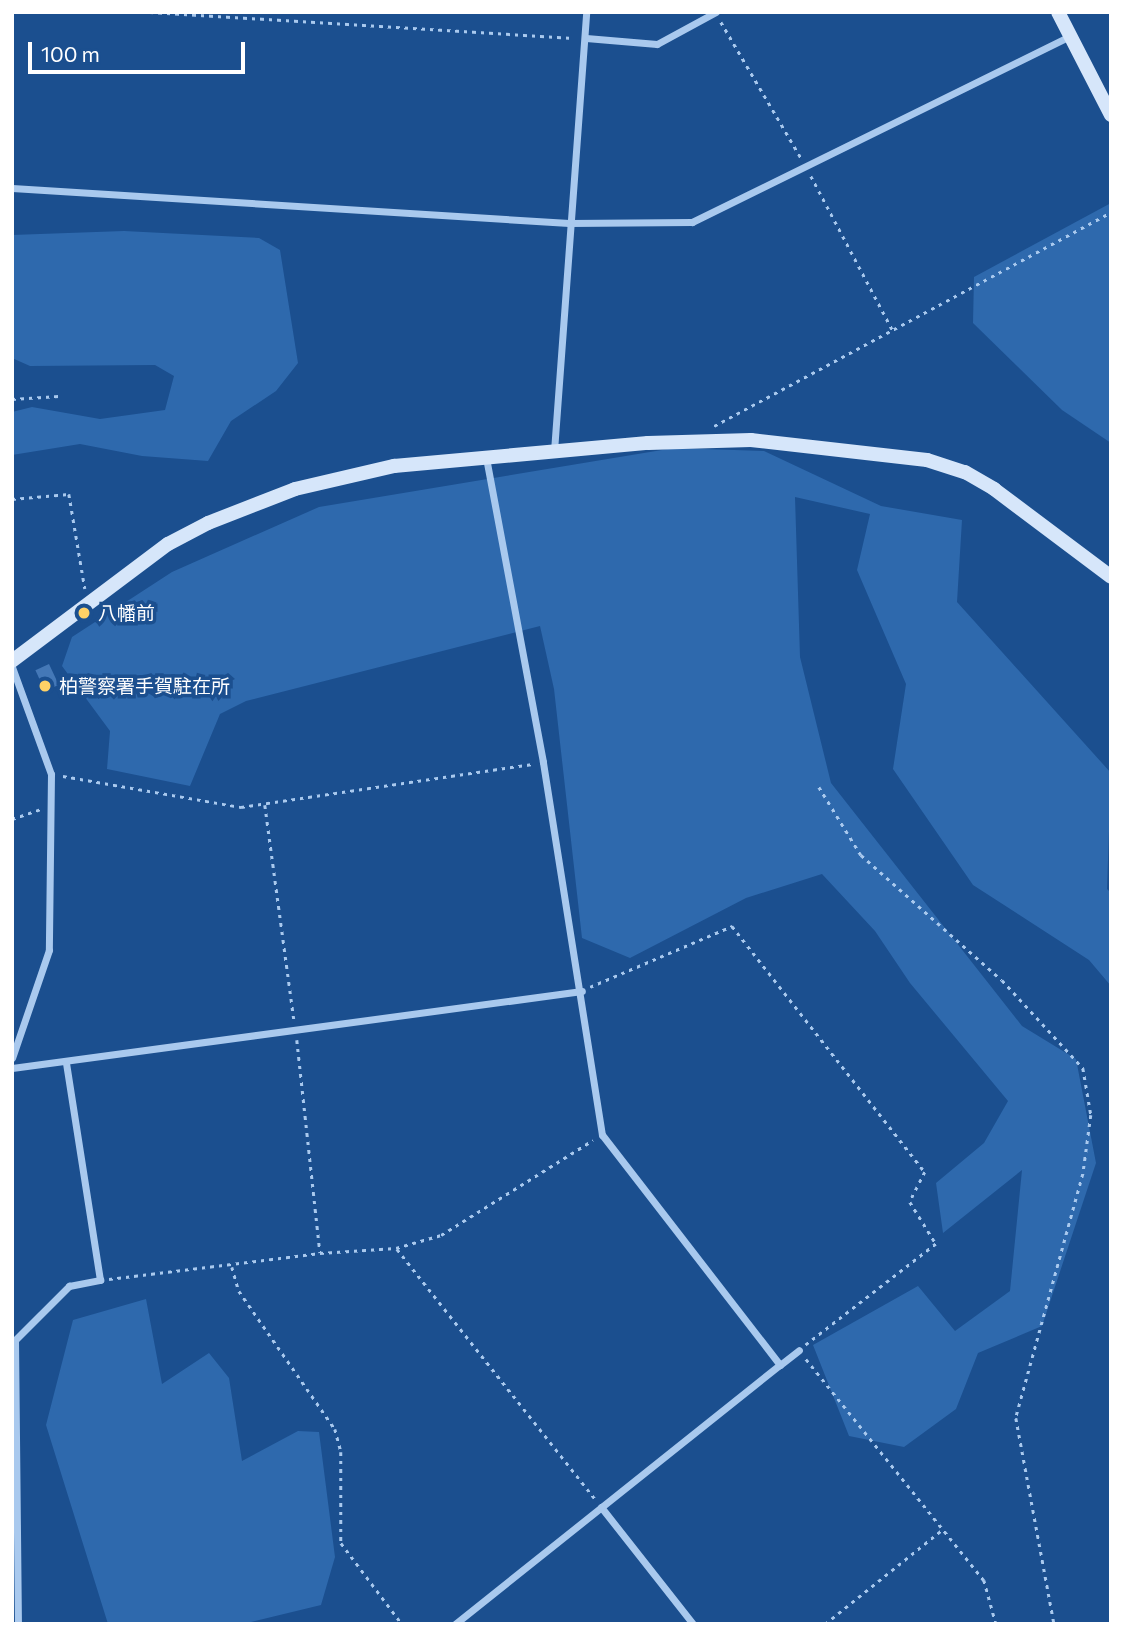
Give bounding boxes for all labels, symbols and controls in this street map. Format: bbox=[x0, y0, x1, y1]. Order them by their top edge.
scale bar bbox=[32, 28, 248, 72]
text: 100 m bbox=[41, 41, 100, 66]
place label: 八幡前 bbox=[98, 602, 155, 624]
marker: 八幡前 bbox=[76, 605, 92, 621]
place label: 柏警察署手賀駐在所 bbox=[59, 675, 230, 697]
marker: 柏警察署手賀駐在所 bbox=[37, 678, 53, 694]

